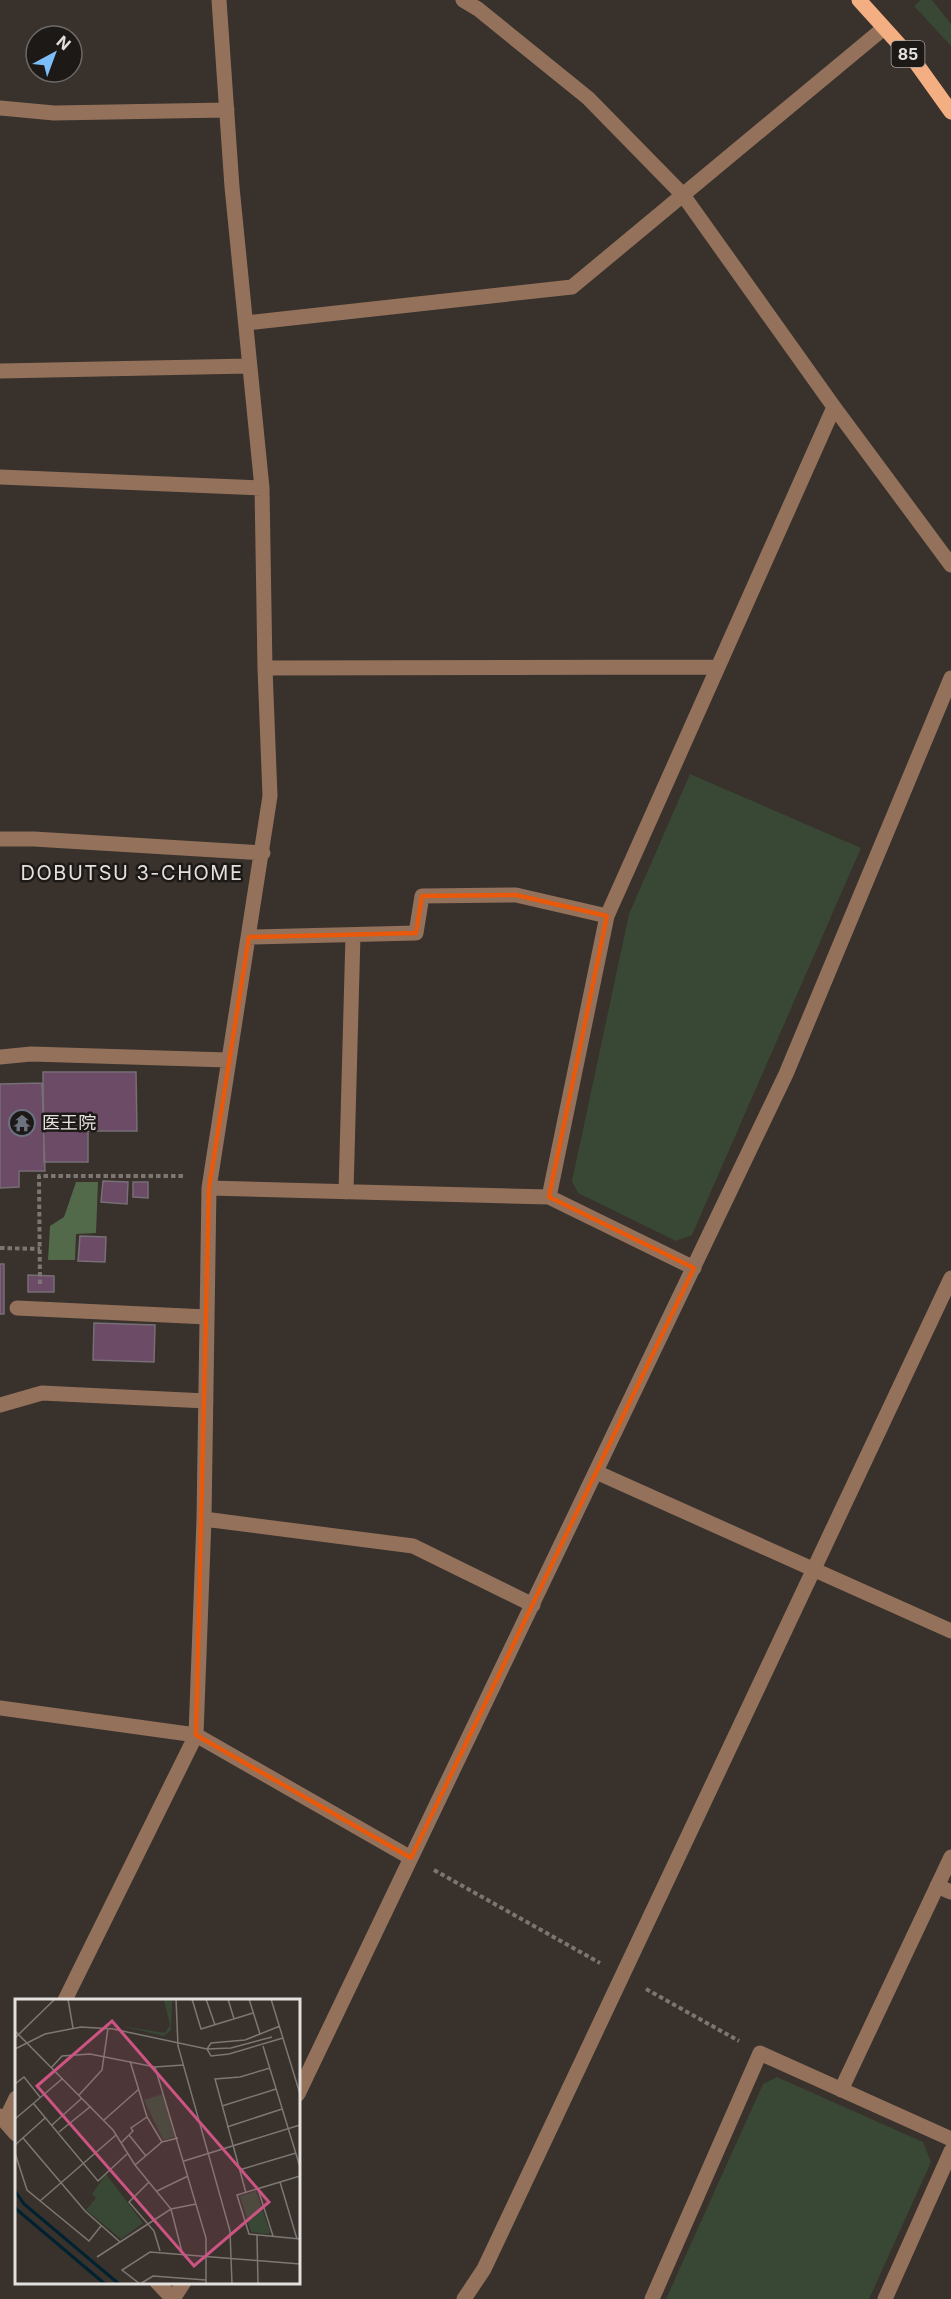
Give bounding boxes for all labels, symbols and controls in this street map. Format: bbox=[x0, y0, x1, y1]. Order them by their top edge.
north arrow bbox=[24, 24, 84, 84]
text: N bbox=[53, 31, 75, 54]
road number: 85 bbox=[892, 41, 924, 67]
district label: DOBUTSU 3-CHOME bbox=[21, 861, 243, 885]
temple icon: 医王院 bbox=[7, 1108, 37, 1138]
place label: 医王院 bbox=[42, 1112, 96, 1133]
inset map bbox=[15, 1999, 300, 2284]

